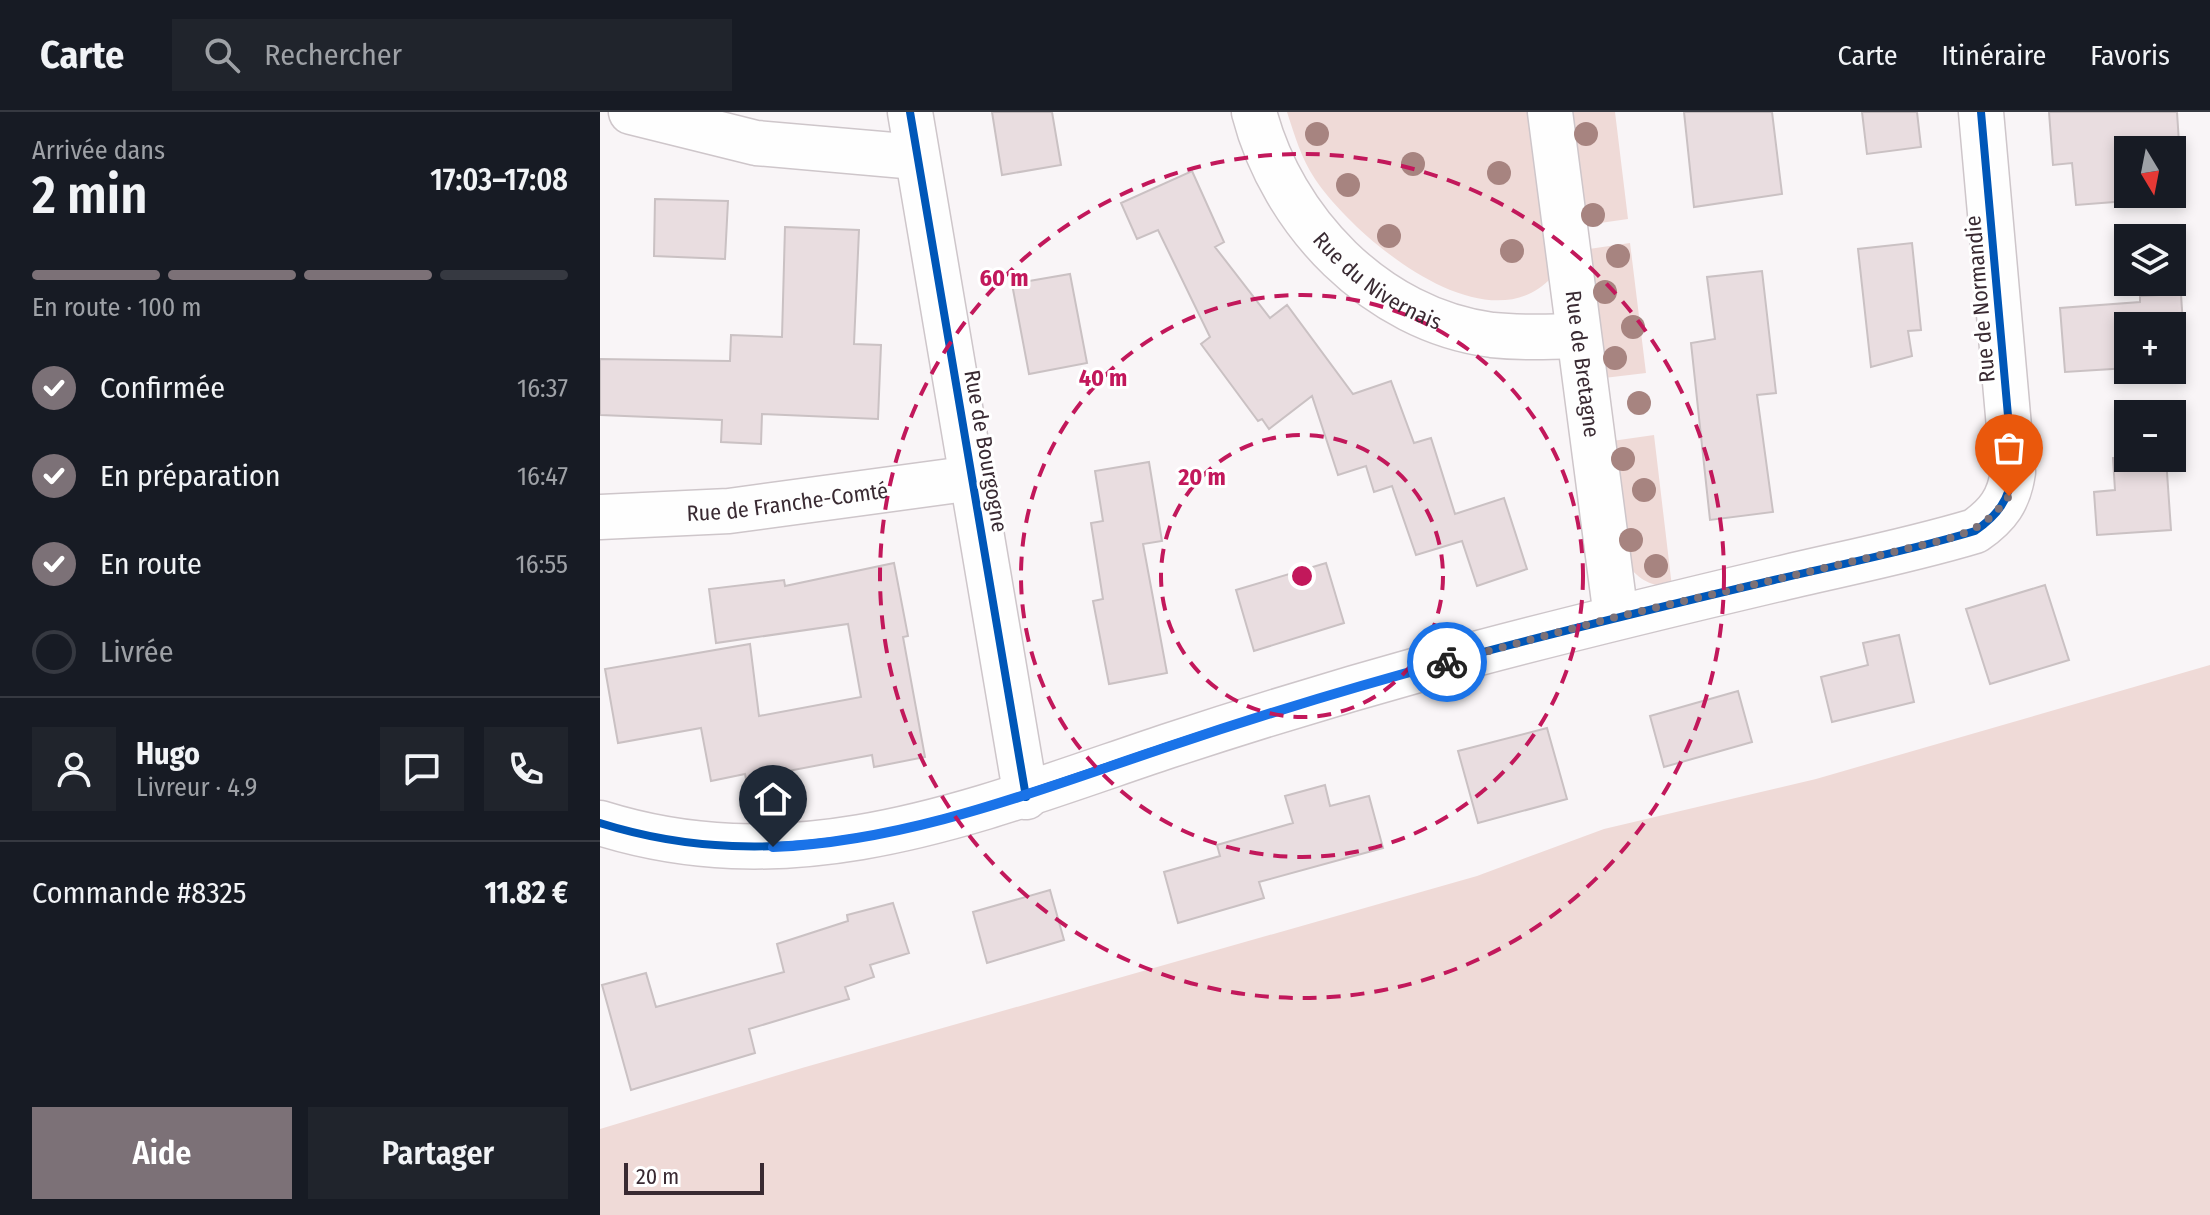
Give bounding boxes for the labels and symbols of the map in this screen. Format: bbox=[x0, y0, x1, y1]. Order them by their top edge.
north arrow bbox=[2114, 136, 2186, 208]
street label: Rue de Normandie bbox=[1959, 214, 2001, 384]
street label: Rue du Nivernais bbox=[1308, 226, 1445, 335]
text: 60 m bbox=[980, 264, 1028, 292]
street label: Rue de Bretagne bbox=[1560, 289, 1606, 439]
text: 40 m bbox=[1079, 364, 1127, 392]
street label: Rue de Bourgogne bbox=[958, 368, 1014, 534]
pin bbox=[1975, 414, 2043, 496]
text: 20 m bbox=[1177, 463, 1226, 491]
street label: Rue de Franche-Comté bbox=[686, 476, 890, 526]
centre of rings bbox=[1288, 562, 1316, 590]
courier bbox=[1407, 622, 1487, 702]
pin bbox=[739, 765, 807, 847]
scale bar bbox=[624, 1159, 764, 1195]

